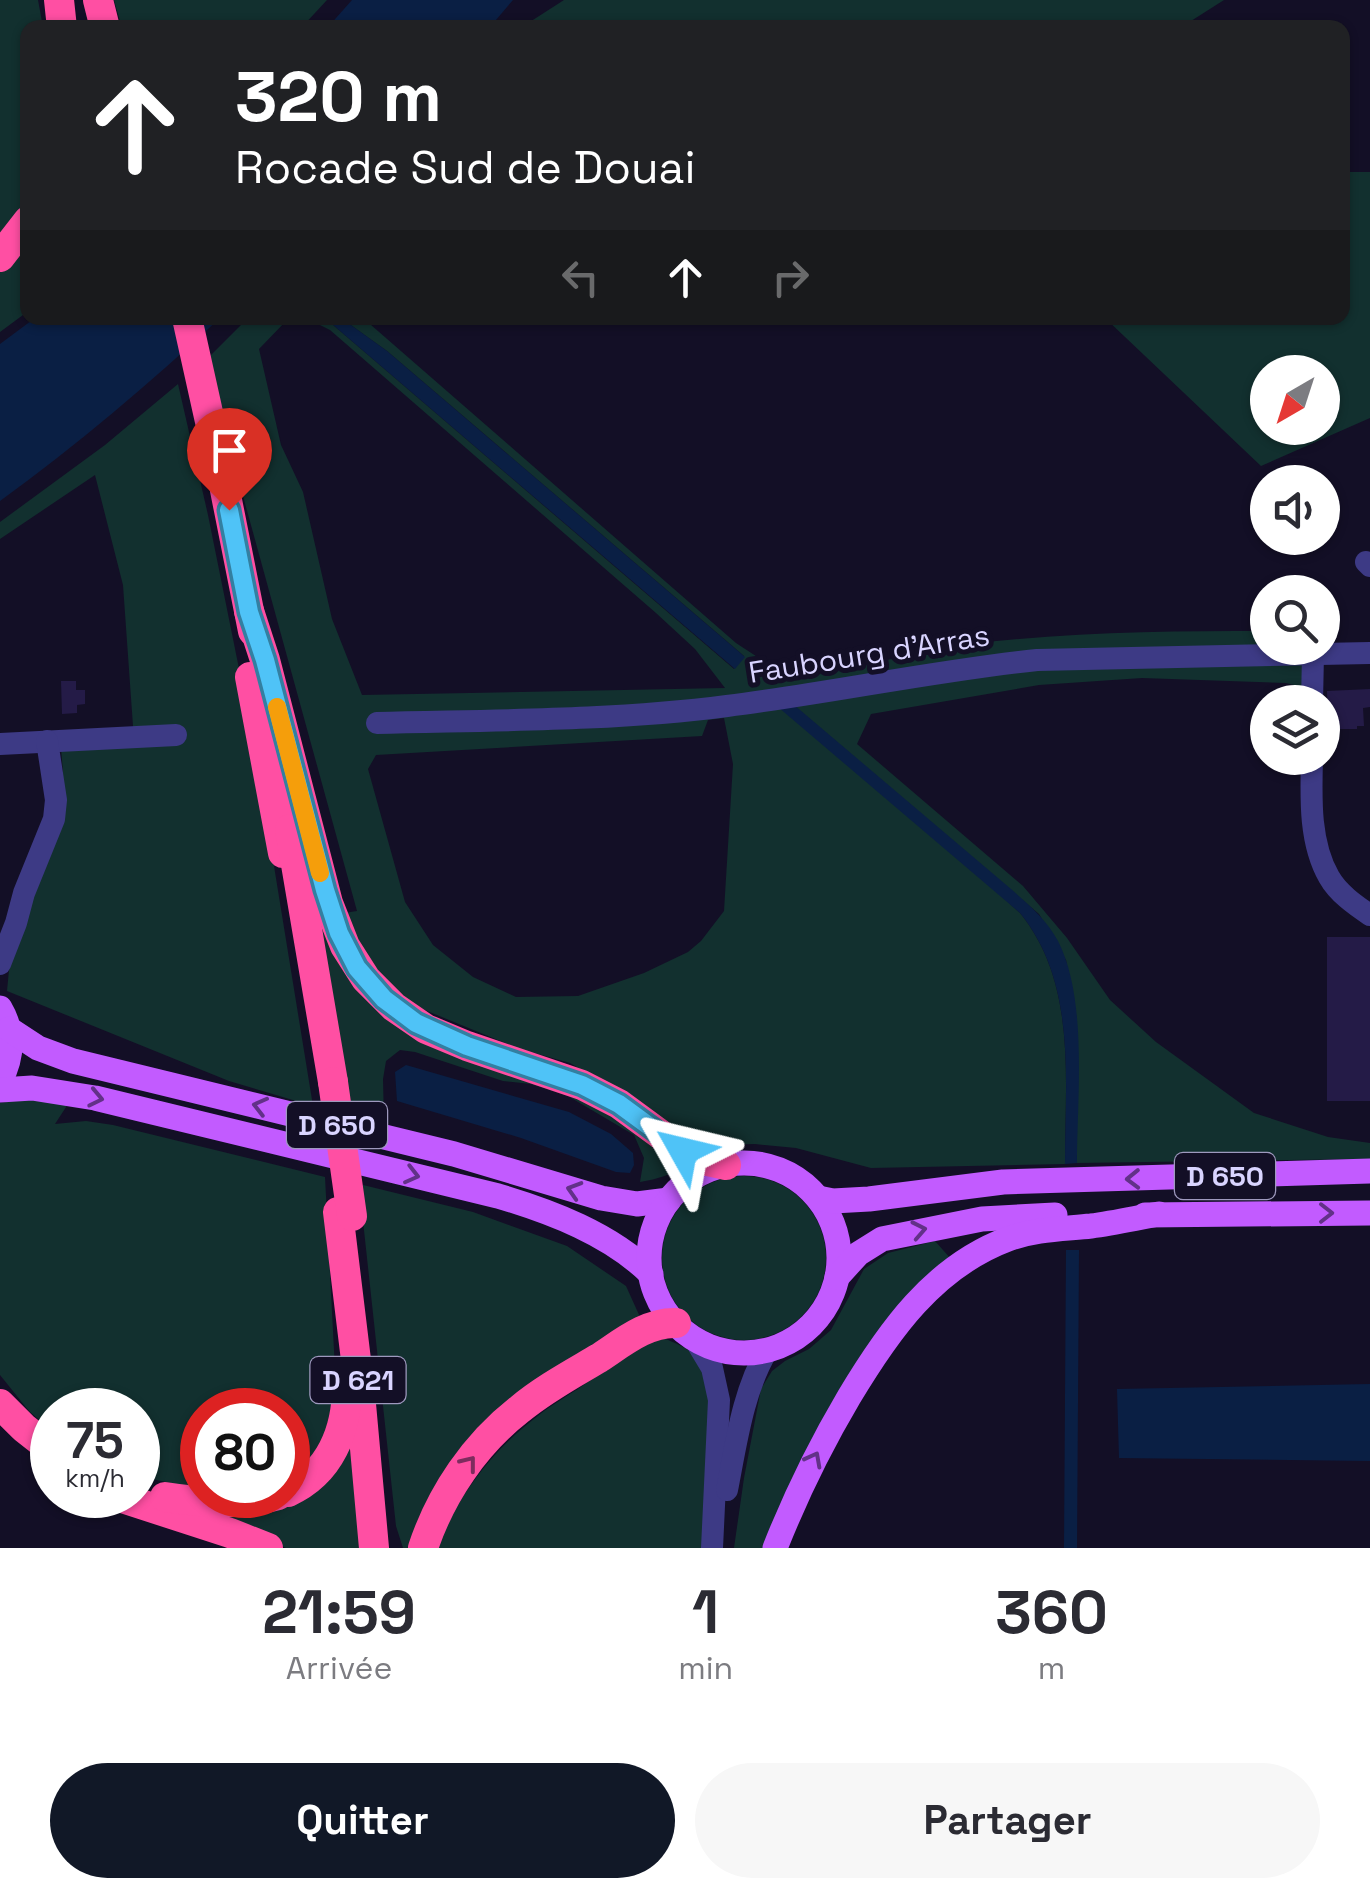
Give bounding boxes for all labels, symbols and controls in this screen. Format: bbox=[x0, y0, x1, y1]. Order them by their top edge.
text: 320 m bbox=[235, 52, 442, 141]
icon: ahead bbox=[70, 60, 200, 190]
text: Rocade Sud de Douai bbox=[235, 139, 695, 196]
icon: left bbox=[553, 250, 608, 305]
icon: ahead bbox=[658, 250, 713, 305]
icon: right bbox=[763, 250, 818, 305]
north arrow bbox=[1250, 355, 1340, 445]
map controls bbox=[1250, 355, 1340, 775]
pin bbox=[187, 408, 272, 511]
icon: arrive bbox=[202, 423, 257, 478]
button: sound bbox=[1250, 465, 1340, 555]
button: search bbox=[1250, 575, 1340, 665]
street label: Faubourg d'Arras bbox=[746, 615, 992, 692]
button: layers bbox=[1250, 685, 1340, 775]
one-way arrow bbox=[88, 1087, 105, 1108]
one-way arrow bbox=[252, 1097, 269, 1118]
position arrow bbox=[631, 1099, 735, 1203]
road number: D 650 bbox=[287, 1102, 387, 1148]
road number: D 650 bbox=[1175, 1153, 1275, 1199]
one-way arrow bbox=[403, 1163, 420, 1184]
one-way arrow bbox=[1124, 1168, 1140, 1189]
one-way arrow bbox=[566, 1181, 583, 1202]
one-way arrow bbox=[1320, 1202, 1335, 1224]
one-way arrow bbox=[910, 1221, 927, 1242]
road number: D 621 bbox=[310, 1357, 406, 1403]
speed limit sign: 80 bbox=[180, 1388, 310, 1518]
text: 75 bbox=[66, 1409, 124, 1473]
one-way arrow bbox=[802, 1451, 821, 1469]
one-way arrow bbox=[457, 1456, 474, 1474]
text: km/h bbox=[65, 1462, 125, 1494]
text: 21:59 bbox=[262, 1574, 416, 1651]
text: 1 bbox=[692, 1574, 719, 1651]
text: 360 bbox=[995, 1574, 1108, 1651]
text: Arrivée bbox=[286, 1648, 392, 1688]
text: min bbox=[678, 1648, 733, 1688]
text: m bbox=[1038, 1648, 1065, 1688]
button: Quitter bbox=[50, 1763, 675, 1878]
button: Partager bbox=[695, 1763, 1320, 1878]

